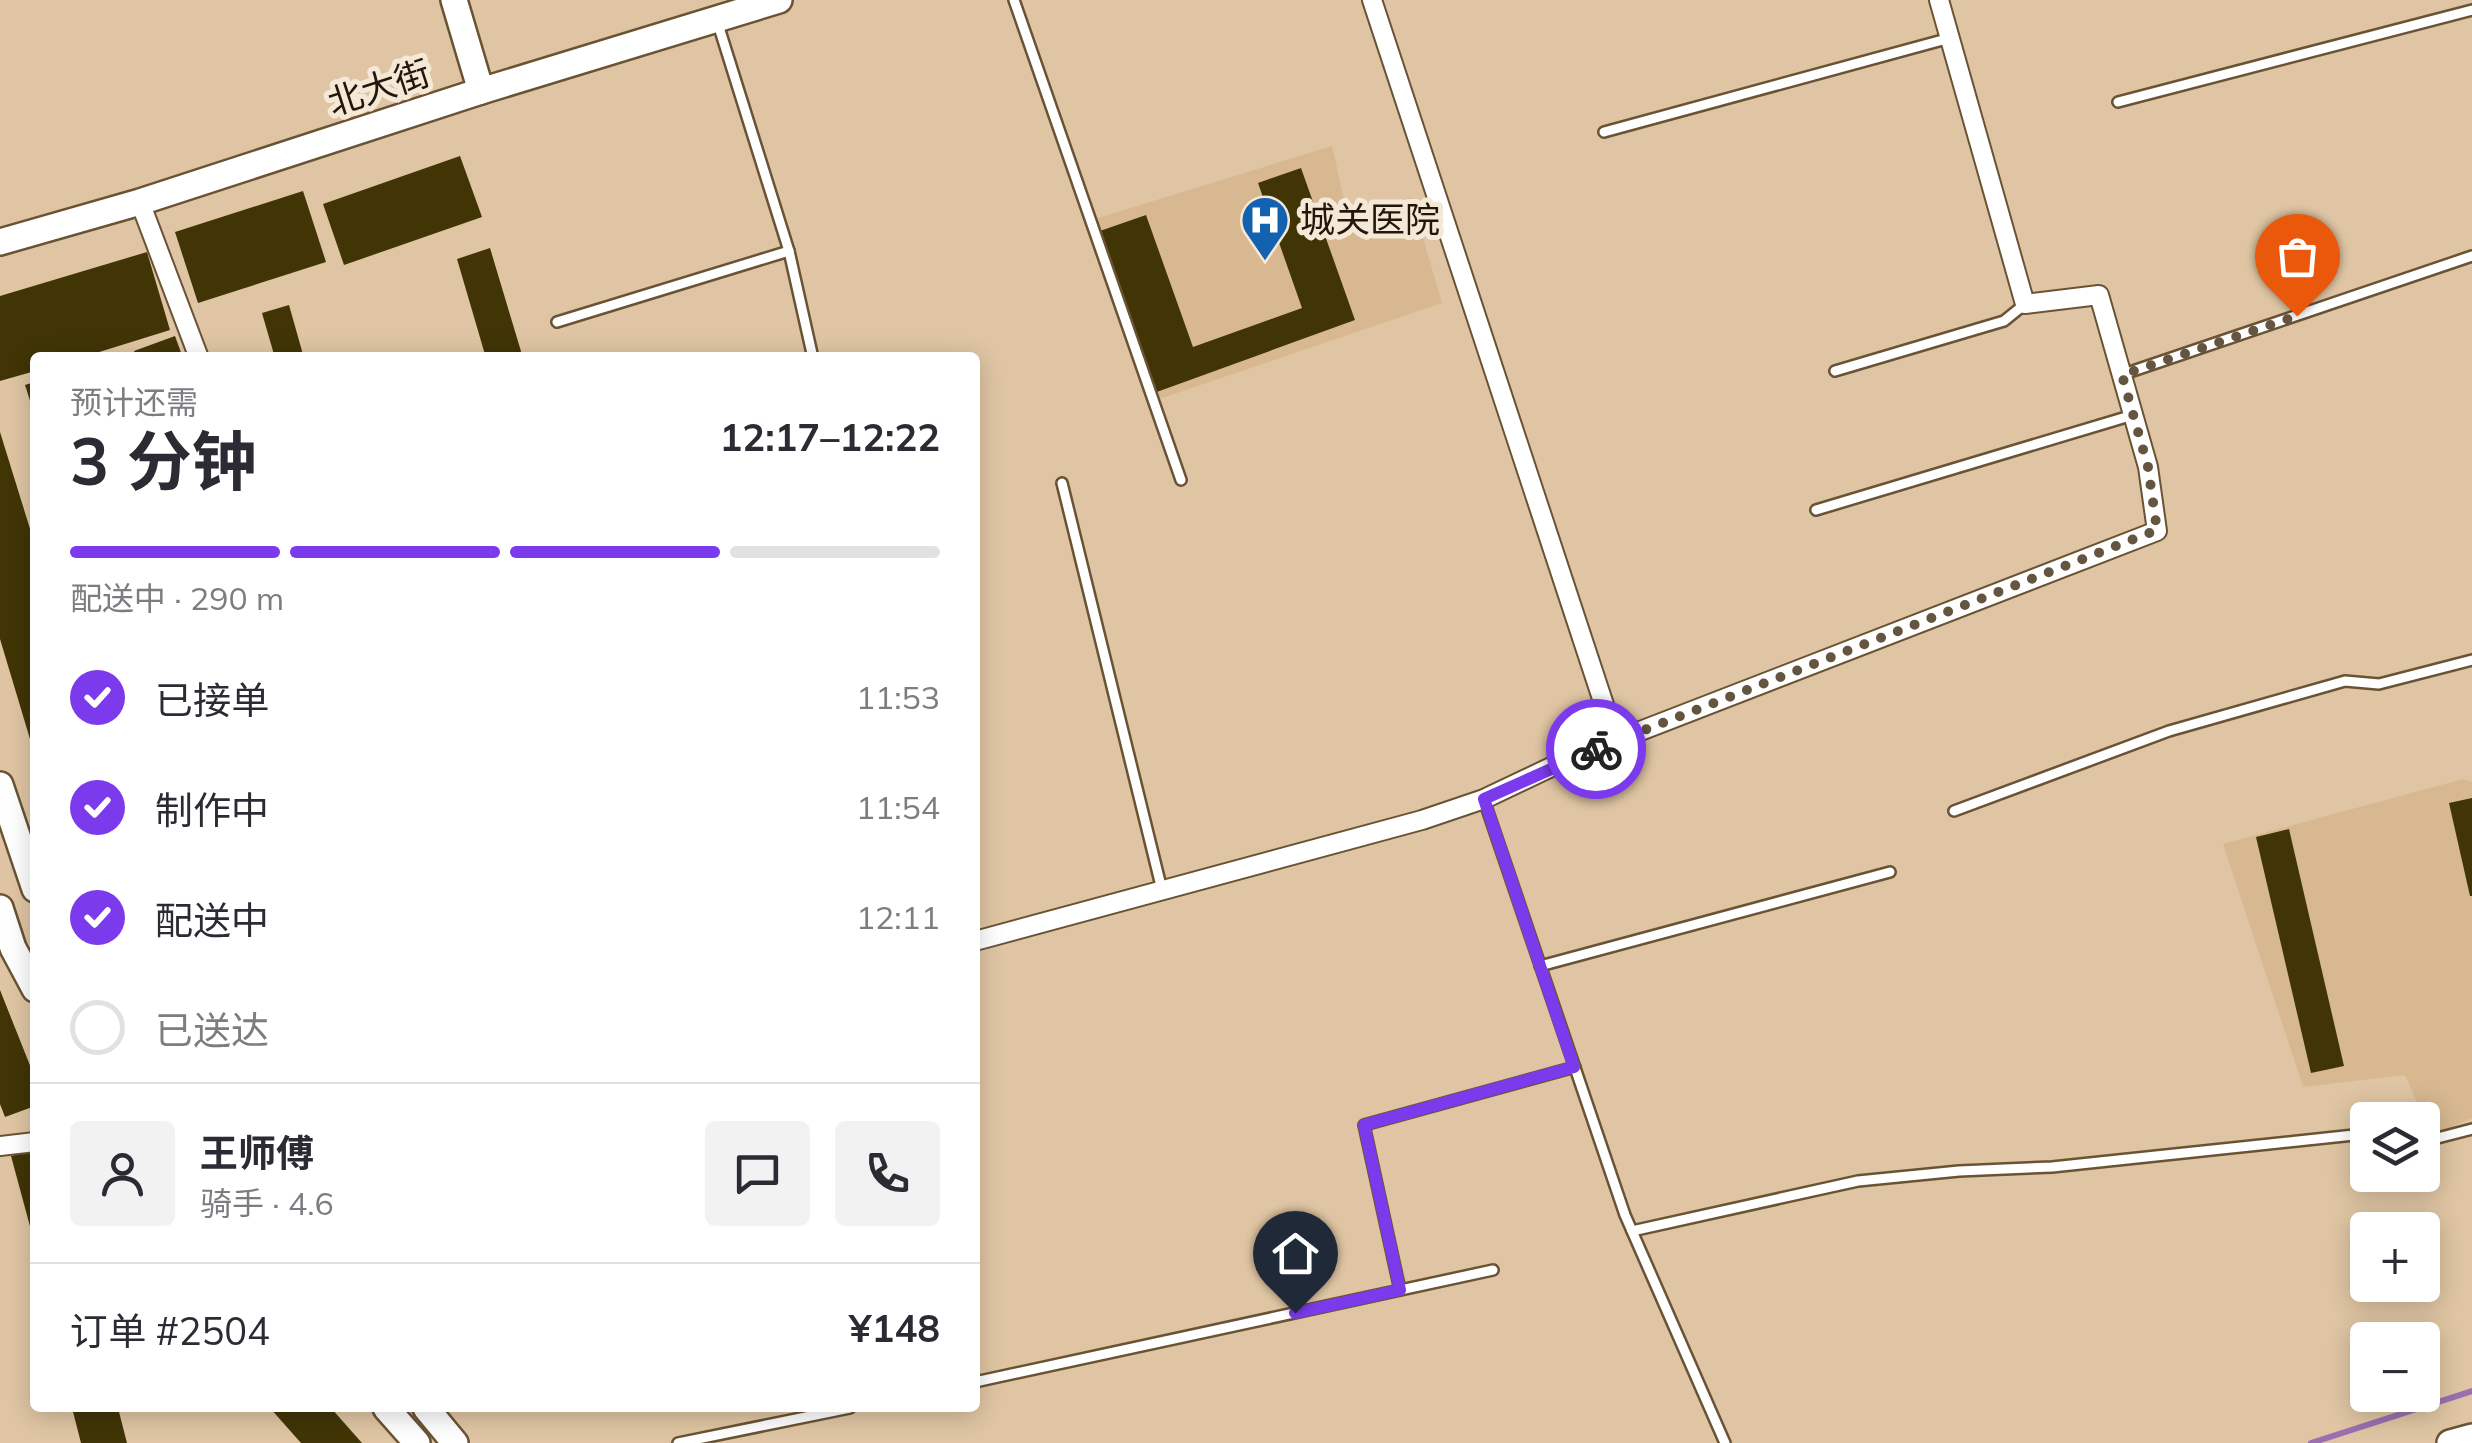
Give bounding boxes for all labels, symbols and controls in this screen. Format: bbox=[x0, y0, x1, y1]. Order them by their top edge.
street label: 北大街 bbox=[322, 50, 435, 124]
hospital icon: 城关医院 bbox=[1239, 194, 1291, 262]
place label: 城关医院 bbox=[1300, 197, 1440, 241]
pin bbox=[2255, 214, 2340, 317]
icon: bag bbox=[2270, 229, 2325, 284]
text: 预计还需 bbox=[70, 382, 198, 422]
text: 12:17–12:22 bbox=[720, 413, 940, 461]
text: 3 分钟 bbox=[70, 420, 257, 501]
text: 配送中 · 290 m bbox=[70, 578, 284, 618]
icon: check bbox=[70, 670, 125, 725]
text: 已接单 bbox=[155, 676, 269, 724]
text: 11:53 bbox=[856, 677, 940, 717]
courier bbox=[1546, 699, 1646, 799]
icon: bike bbox=[1569, 722, 1624, 777]
icon: check bbox=[70, 780, 125, 835]
text: 制作中 bbox=[155, 786, 269, 834]
text: 11:54 bbox=[856, 787, 940, 827]
icon: check bbox=[70, 890, 125, 945]
text: 配送中 bbox=[155, 896, 269, 944]
text: 12:11 bbox=[856, 897, 940, 937]
text: 已送达 bbox=[155, 1006, 269, 1054]
map controls bbox=[2350, 1102, 2440, 1412]
button: layers bbox=[2350, 1102, 2440, 1192]
button: person bbox=[70, 1121, 175, 1226]
button: chat bbox=[705, 1121, 810, 1226]
button: phone bbox=[835, 1121, 940, 1226]
text: 王师傅 bbox=[200, 1129, 314, 1177]
text: 骑手 · 4.6 bbox=[200, 1183, 334, 1223]
pin bbox=[1253, 1211, 1338, 1314]
button: + bbox=[2350, 1212, 2440, 1302]
icon: home bbox=[1268, 1226, 1323, 1281]
text: ¥148 bbox=[849, 1304, 940, 1352]
text: 订单 #2504 bbox=[70, 1307, 270, 1355]
button: − bbox=[2350, 1322, 2440, 1412]

